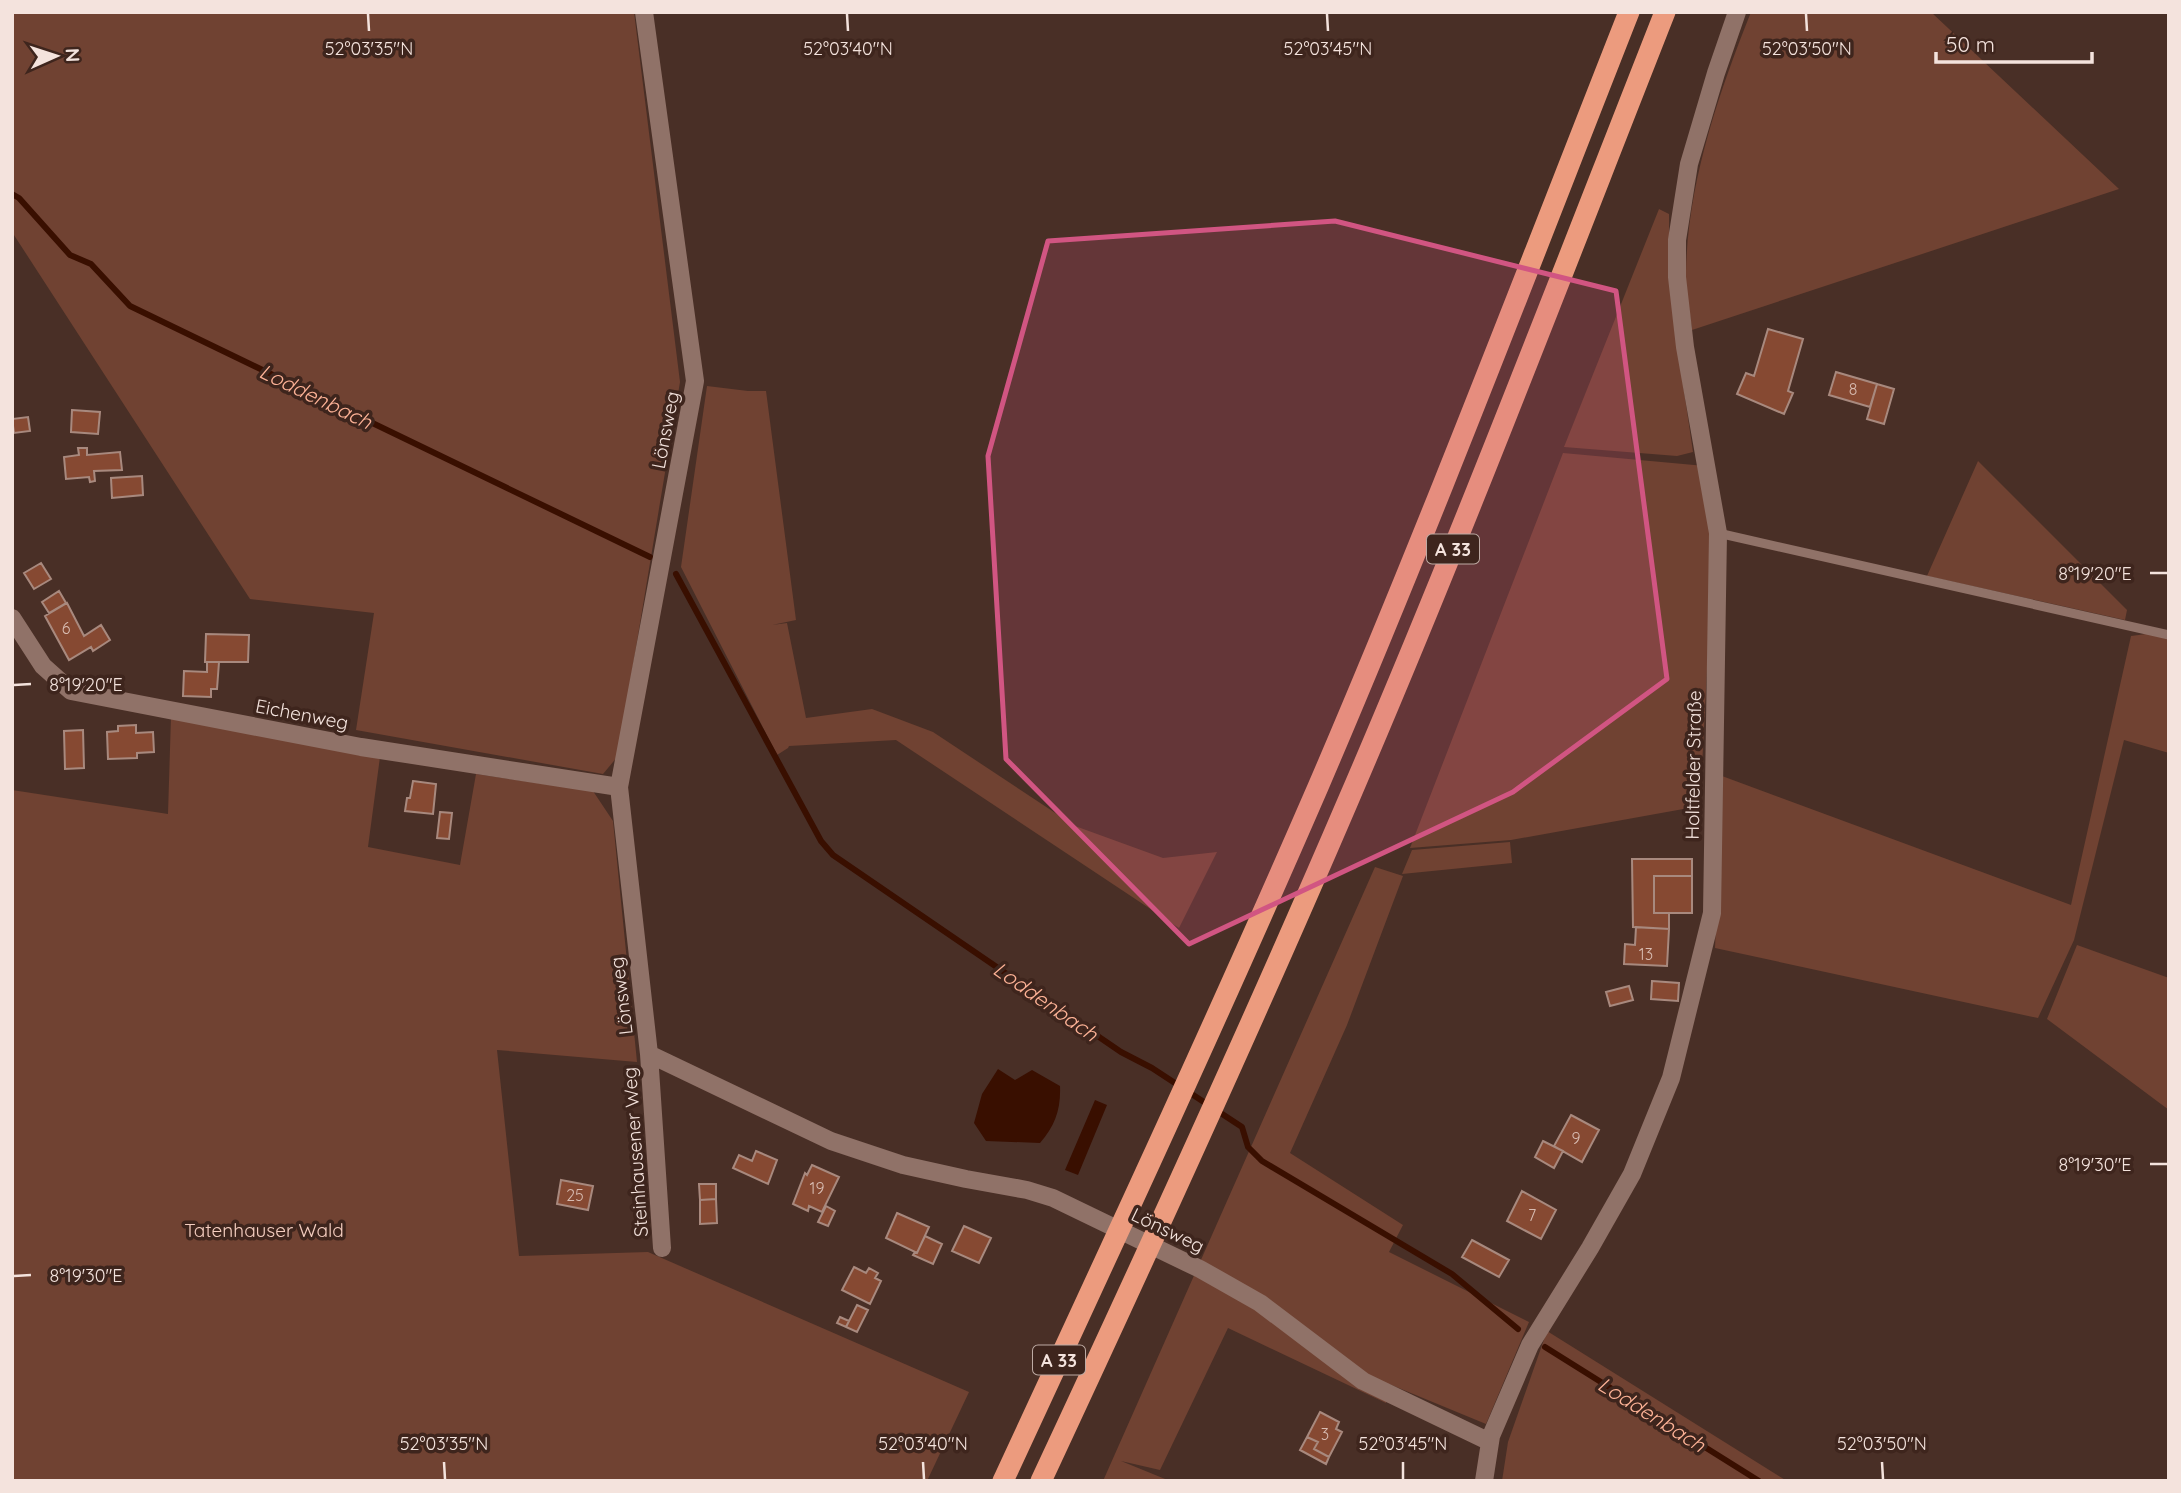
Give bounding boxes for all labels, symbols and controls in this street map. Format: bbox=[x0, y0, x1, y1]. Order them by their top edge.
north arrow bbox=[21, 21, 91, 91]
scale bar bbox=[1936, 21, 2092, 65]
text: 50 m bbox=[1946, 31, 1995, 57]
text: 52°03'35"N bbox=[325, 37, 413, 60]
text: 52°03'40"N bbox=[803, 37, 893, 60]
text: 52°03'45"N bbox=[1284, 37, 1372, 60]
text: 52°03'50"N bbox=[1762, 37, 1852, 60]
text: N bbox=[61, 48, 85, 63]
water label: Loddenbach bbox=[256, 358, 377, 435]
house number: 8 bbox=[1849, 379, 1857, 399]
street label: Lönsweg bbox=[646, 389, 684, 471]
road number: A 33 bbox=[1427, 534, 1479, 564]
text: 8°19'20"E bbox=[2058, 562, 2132, 585]
house number: 6 bbox=[62, 618, 71, 638]
text: 8°19'20"E bbox=[49, 673, 123, 696]
street label: Holtfelder Straße bbox=[1680, 690, 1706, 840]
street label: Eichenweg bbox=[254, 693, 350, 735]
house number: 13 bbox=[1639, 944, 1653, 964]
water label: Loddenbach bbox=[989, 955, 1104, 1047]
street label: Lönsweg bbox=[604, 956, 638, 1036]
street label: Steinhausener Weg bbox=[617, 1066, 653, 1238]
house number: 9 bbox=[1572, 1128, 1581, 1148]
text: 8°19'30"E bbox=[2058, 1153, 2132, 1176]
house number: 19 bbox=[810, 1178, 824, 1198]
house number: 25 bbox=[566, 1185, 584, 1205]
street label: Lönsweg bbox=[1128, 1202, 1208, 1258]
house number: 7 bbox=[1528, 1205, 1536, 1225]
park label: Tatenhauser Wald bbox=[184, 1218, 344, 1242]
text: 8°19'30"E bbox=[49, 1264, 123, 1287]
road number: A 33 bbox=[1033, 1345, 1085, 1374]
water label: Loddenbach bbox=[1594, 1371, 1711, 1458]
house number: 3 bbox=[1321, 1424, 1329, 1444]
text: 52°03'35"N bbox=[400, 1432, 488, 1455]
text: 52°03'40"N bbox=[878, 1432, 968, 1455]
text: 52°03'45"N bbox=[1359, 1432, 1447, 1455]
text: 52°03'50"N bbox=[1837, 1432, 1927, 1455]

